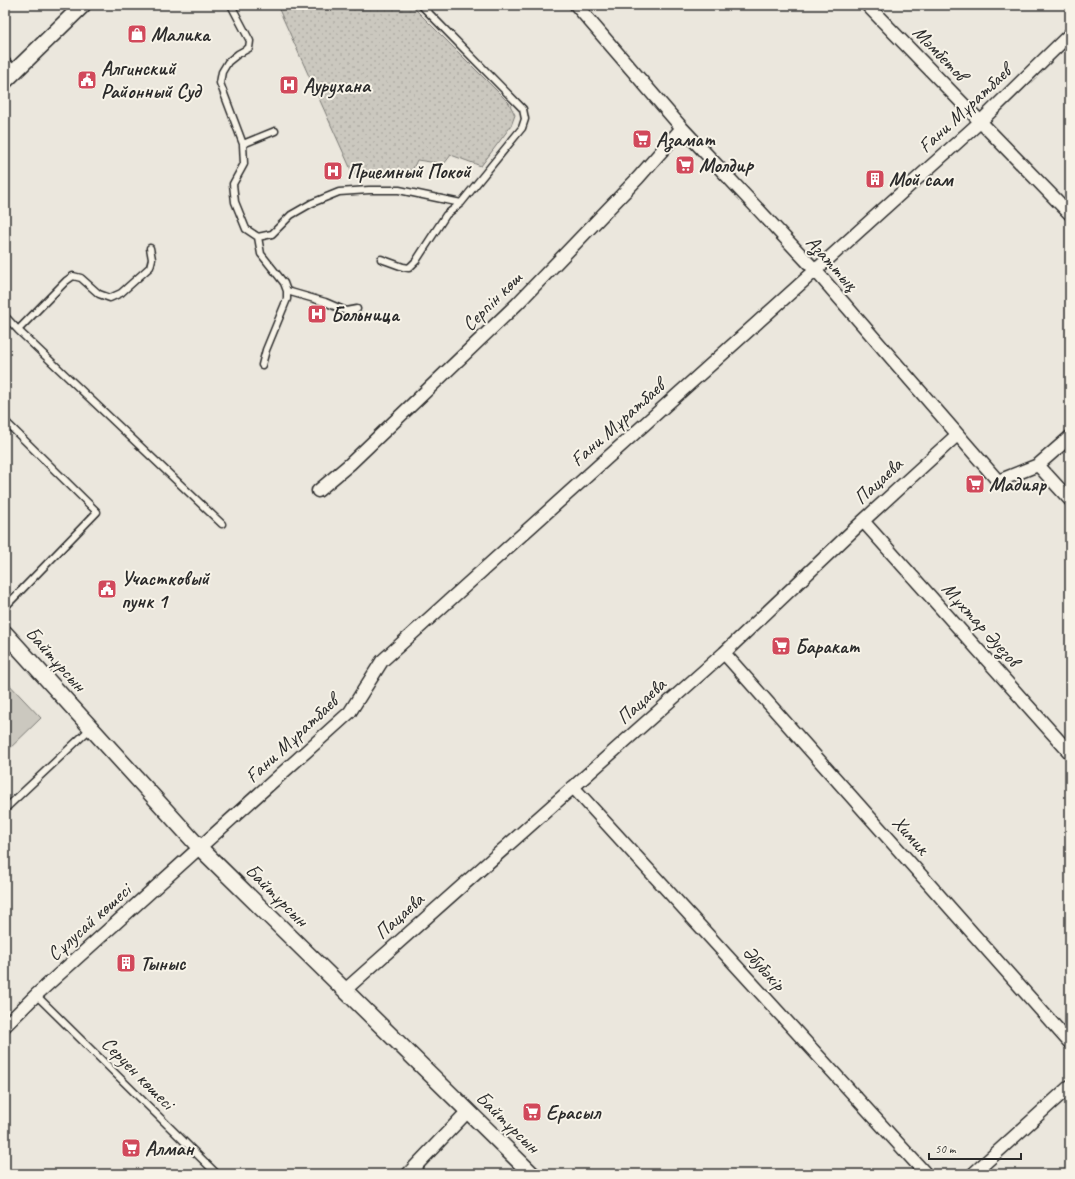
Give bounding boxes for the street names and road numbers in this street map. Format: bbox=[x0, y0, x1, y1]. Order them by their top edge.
street label: Мәмбетов bbox=[908, 20, 976, 90]
street label: Ғани Мұратбаев bbox=[912, 56, 1020, 159]
street label: Азаттық bbox=[800, 230, 864, 297]
street label: Серпін көш bbox=[457, 265, 528, 336]
street label: Ғани Мұратбаев bbox=[564, 371, 673, 472]
street label: Пацаева bbox=[848, 451, 909, 510]
street label: Мұхтар Әуезов bbox=[936, 577, 1028, 675]
street label: Байтұрсын bbox=[20, 621, 93, 698]
street label: Пацаева bbox=[611, 671, 672, 730]
street label: Ғани Мұратбаев bbox=[239, 686, 347, 789]
street label: Химик bbox=[887, 810, 936, 861]
street label: Байтұрсын bbox=[240, 858, 315, 933]
street label: Сұлусай көшесі bbox=[42, 876, 138, 966]
street label: Пацаева bbox=[369, 886, 430, 945]
street label: Әбубәкір bbox=[737, 940, 792, 997]
street label: Серуен көшесі bbox=[96, 1031, 181, 1116]
street label: Байтұрсын bbox=[471, 1085, 547, 1160]

